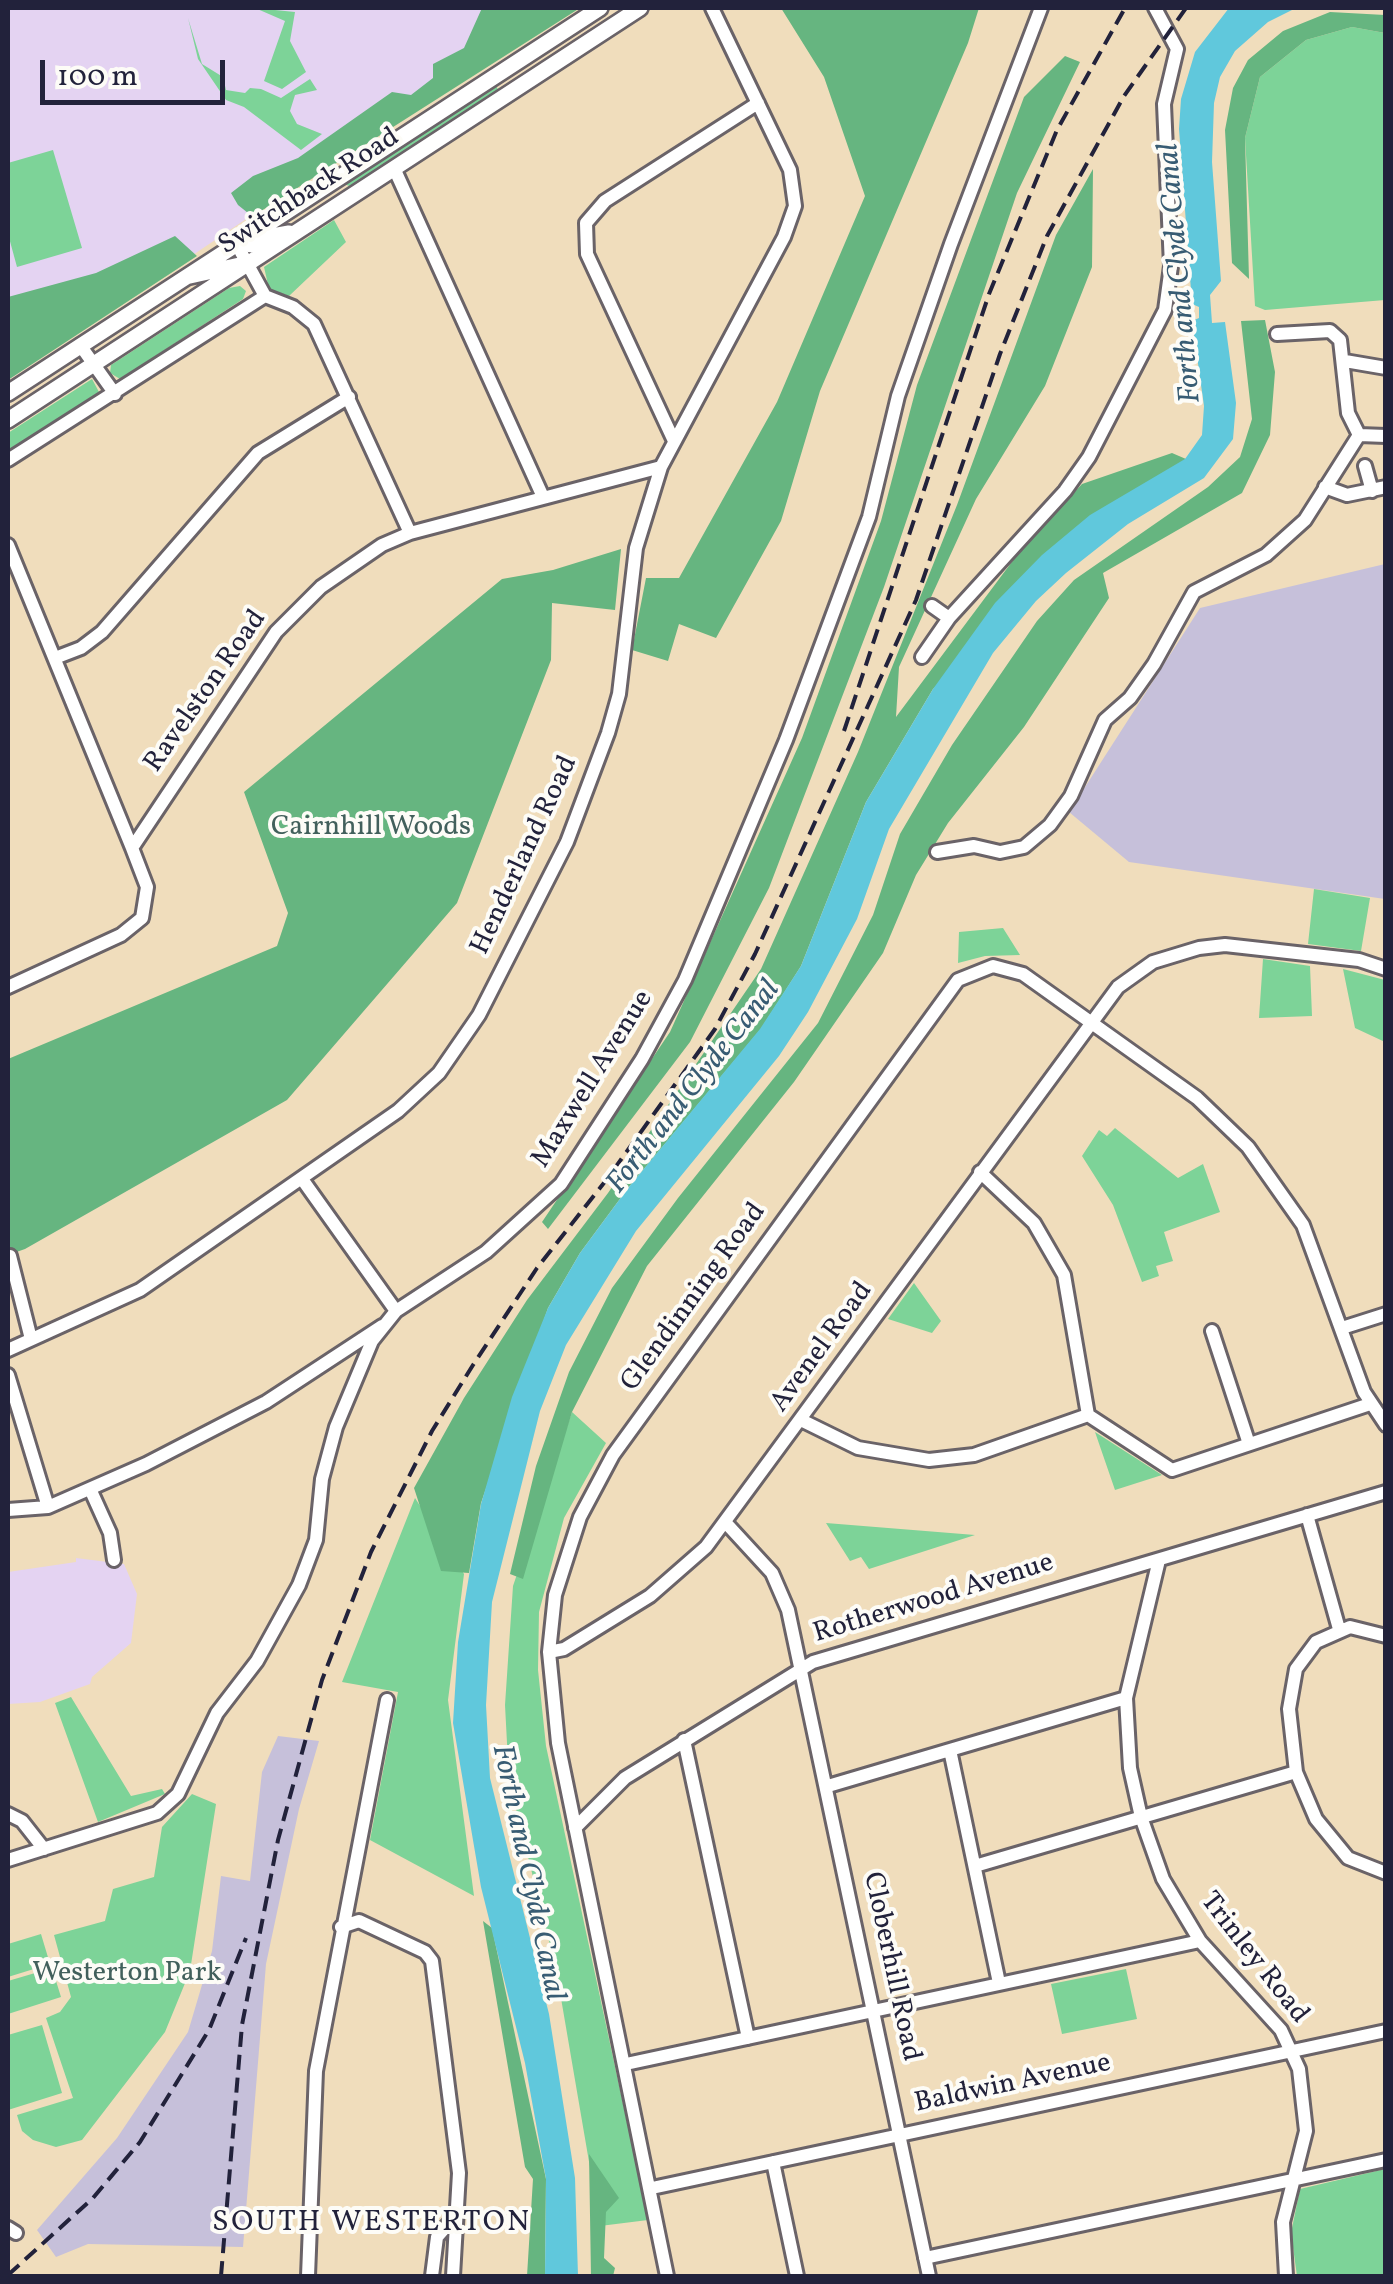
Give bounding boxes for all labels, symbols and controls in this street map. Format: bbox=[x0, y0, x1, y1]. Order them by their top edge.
scale bar bbox=[45, 40, 230, 102]
text: 100 m bbox=[57, 56, 138, 98]
street label: Switchback Road bbox=[213, 122, 407, 264]
water label: Forth and Clyde Canal bbox=[1153, 142, 1211, 404]
street label: Ravelston Road bbox=[139, 604, 275, 780]
street label: Henderland Road bbox=[465, 751, 587, 961]
park label: Cairnhill Woods bbox=[271, 812, 471, 846]
water label: Forth and Clyde Canal bbox=[601, 974, 789, 1202]
street label: Maxwell Avenue bbox=[526, 985, 662, 1175]
street label: Glendinning Road bbox=[615, 1197, 775, 1399]
street label: Avenel Road bbox=[764, 1276, 882, 1420]
street label: Rotherwood Avenue bbox=[810, 1548, 1058, 1652]
water label: Forth and Clyde Canal bbox=[481, 1742, 571, 2004]
street label: Cloberhill Road bbox=[854, 1869, 926, 2065]
street label: Trinley Road bbox=[1191, 1887, 1315, 2031]
park label: Westerton Park bbox=[32, 1958, 222, 1992]
street label: Baldwin Avenue bbox=[912, 2048, 1114, 2122]
district label: SOUTH WESTERTON bbox=[212, 2206, 532, 2242]

